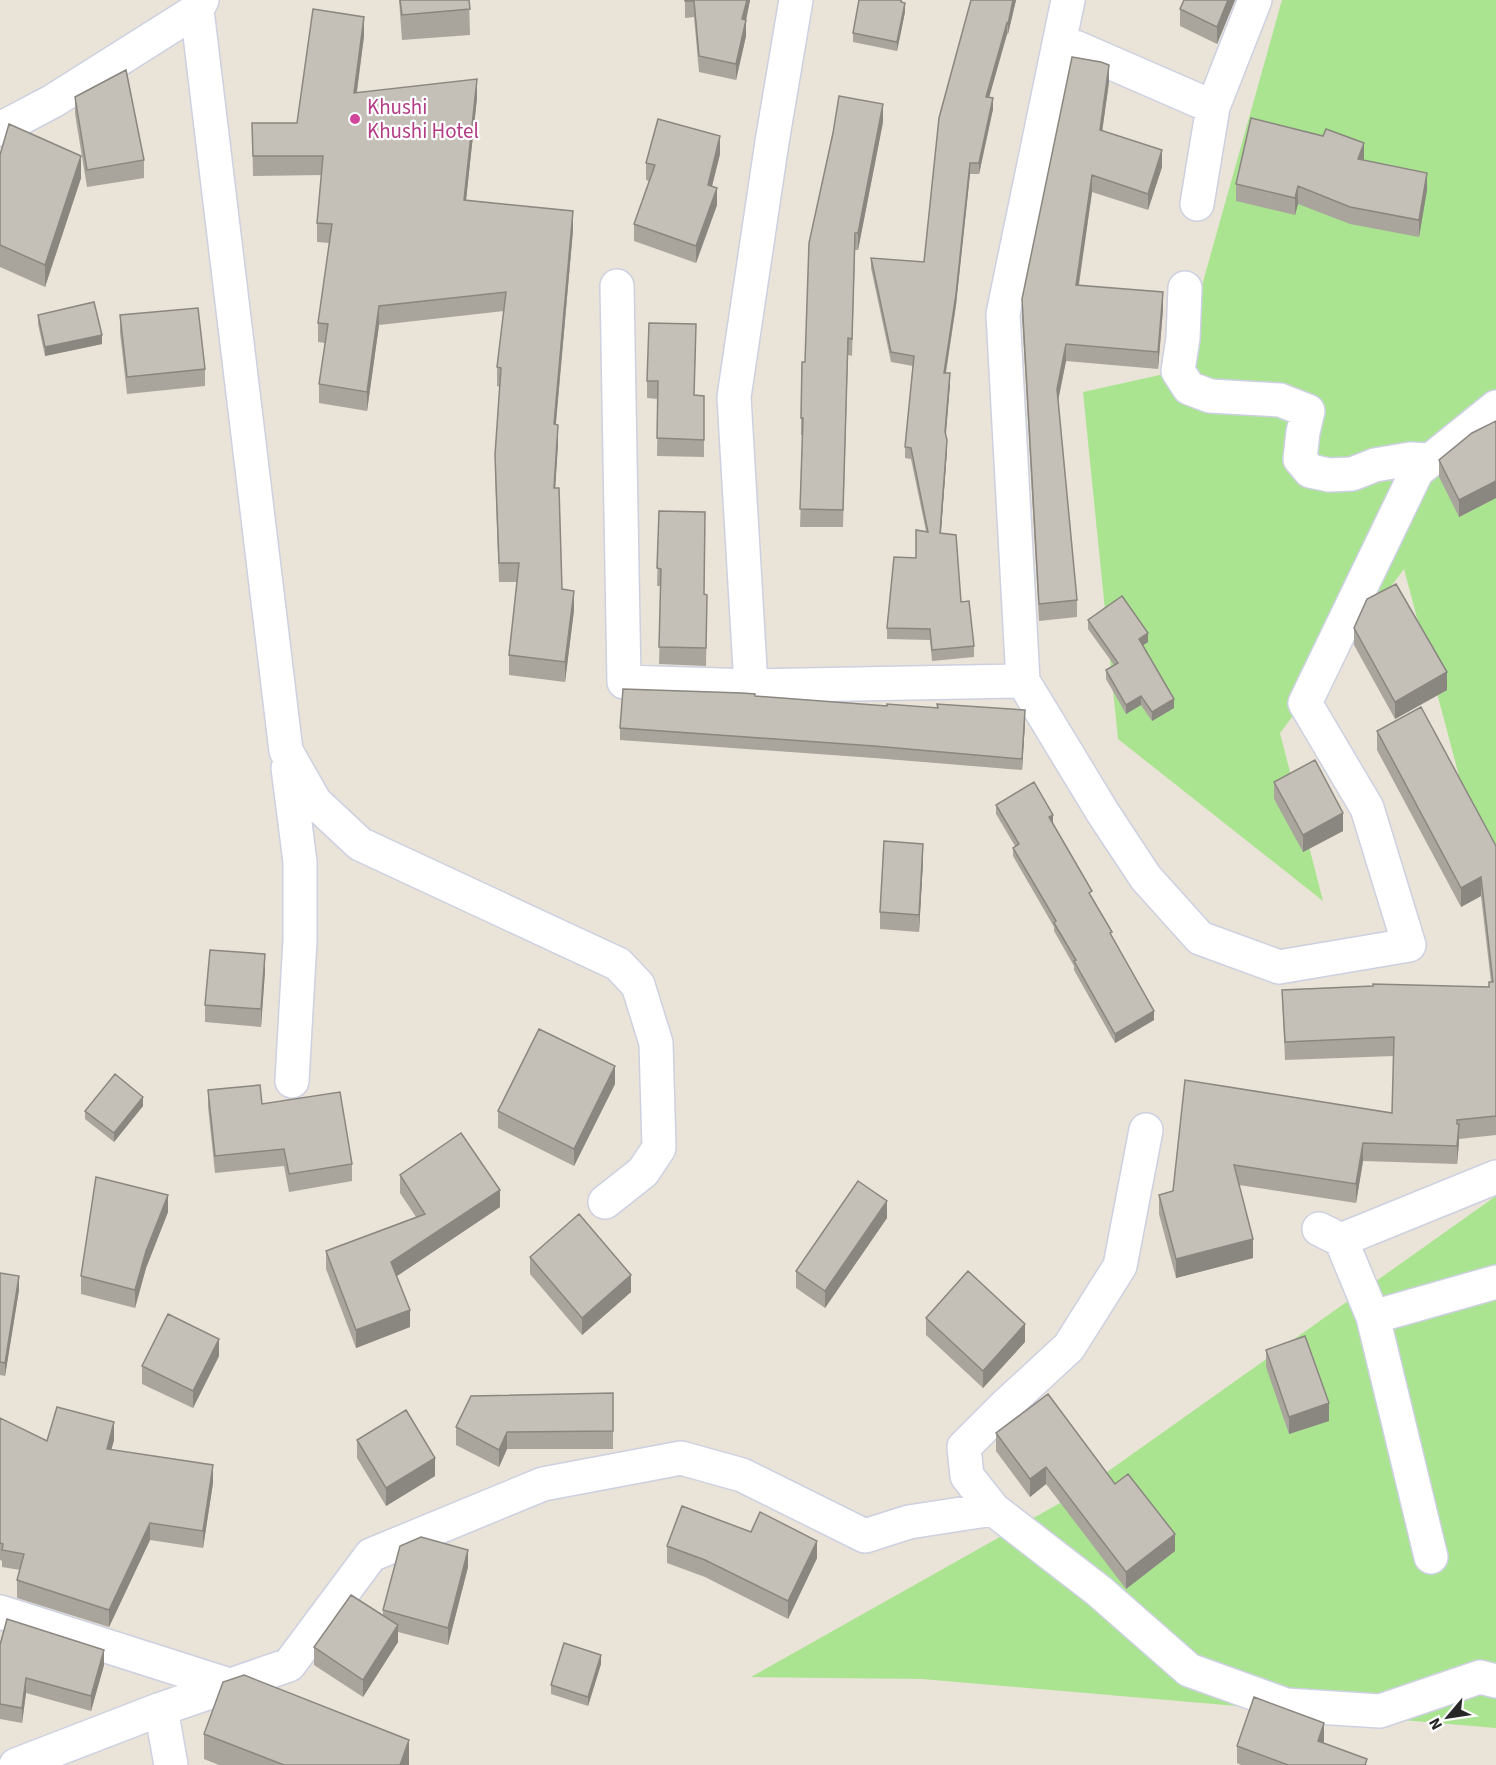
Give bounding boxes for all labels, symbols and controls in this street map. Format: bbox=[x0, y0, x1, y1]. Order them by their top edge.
place label: Khushi Khushi Hotel bbox=[367, 92, 479, 146]
marker: Khushi Khushi Hotel bbox=[348, 112, 362, 126]
north arrow bbox=[1418, 1687, 1478, 1747]
text: N bbox=[1424, 1714, 1448, 1734]

